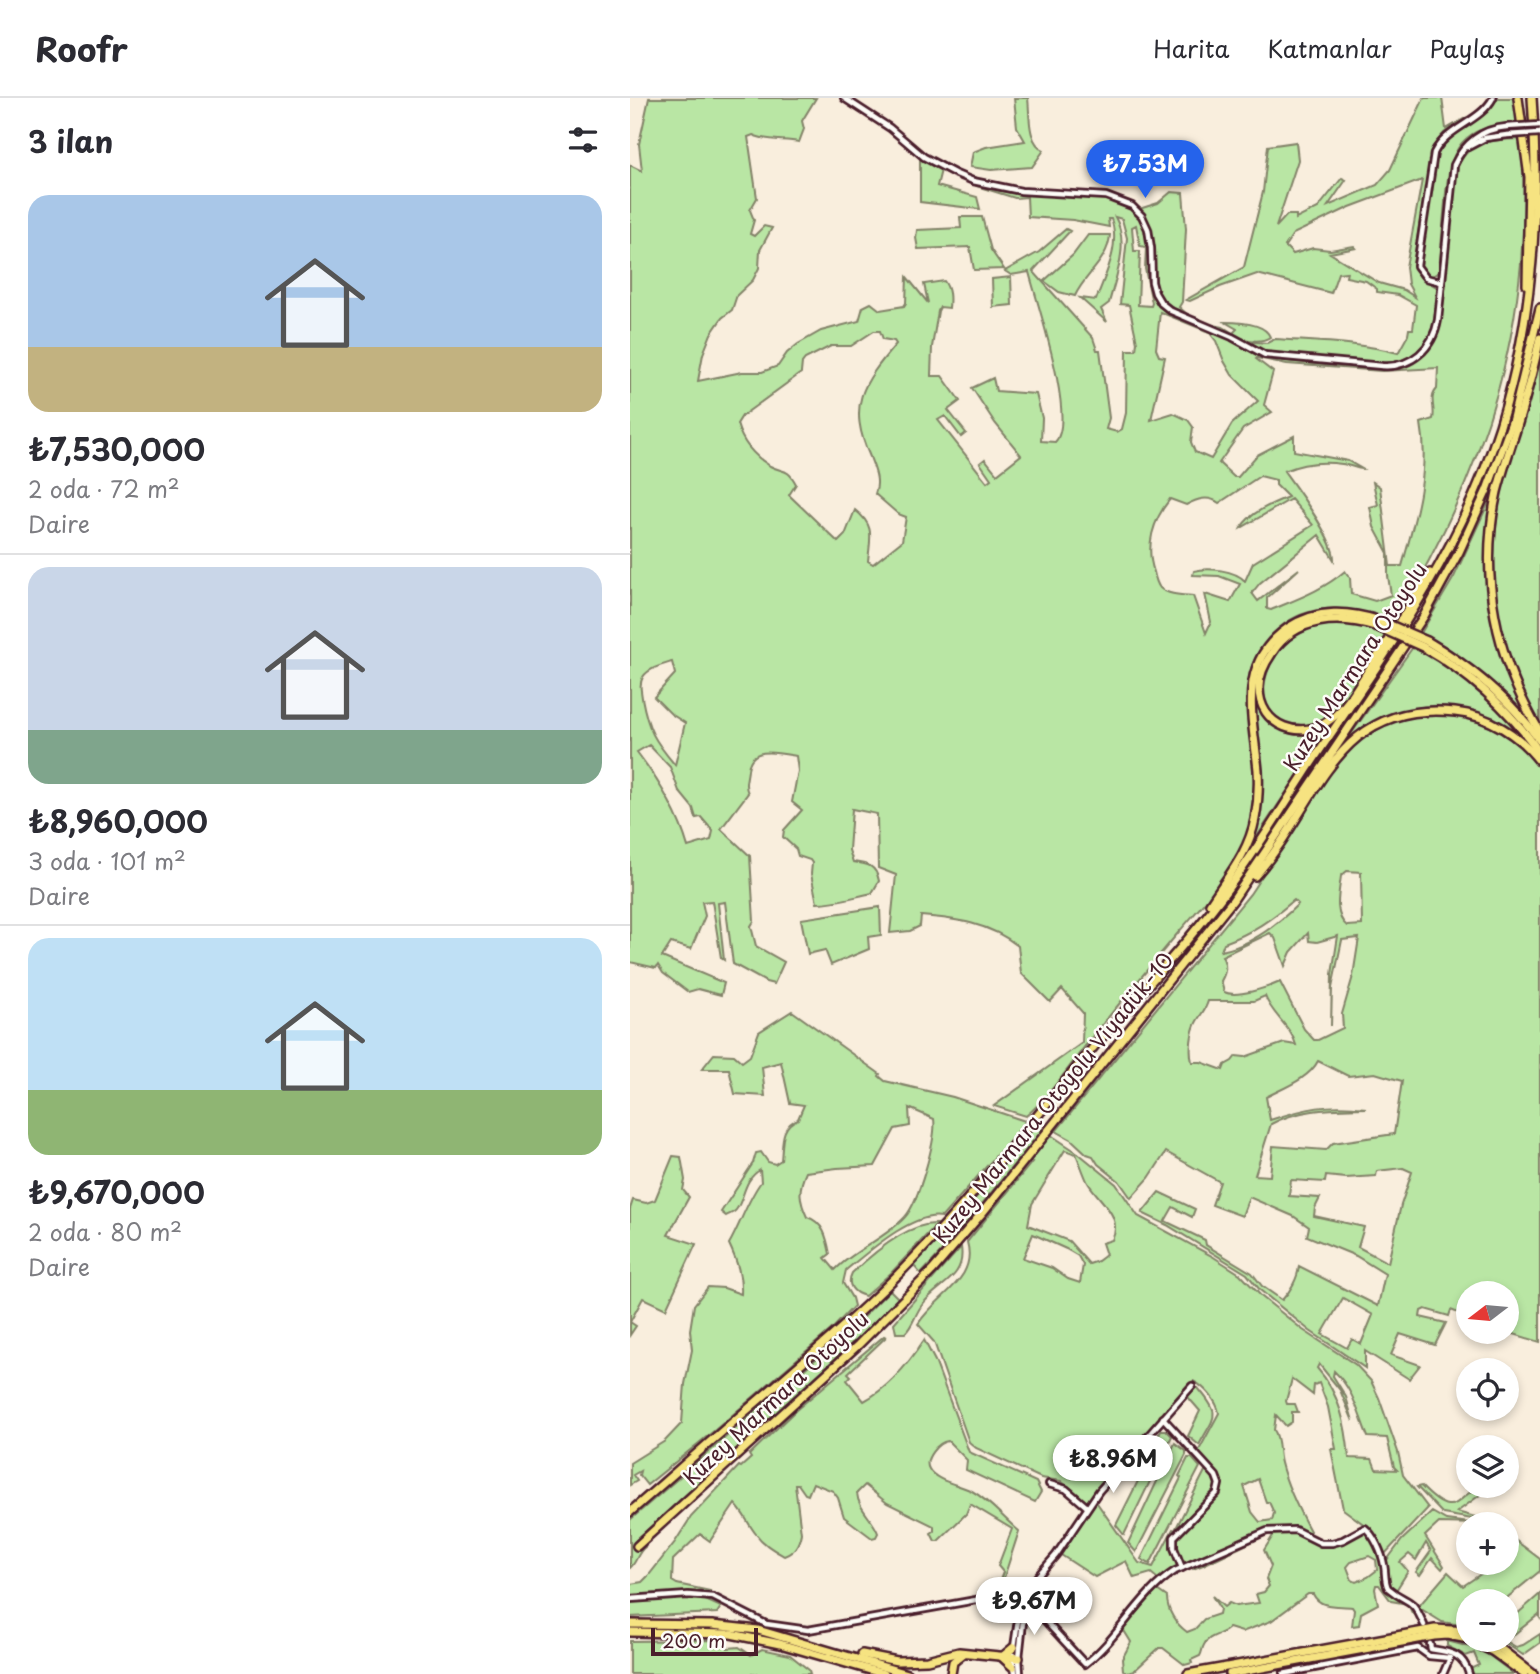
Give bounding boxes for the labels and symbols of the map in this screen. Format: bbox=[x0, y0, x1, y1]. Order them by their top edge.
pin: ₺7.53M bbox=[1088, 140, 1202, 200]
street label: Kuzey Marmara Otoyolu bbox=[1274, 555, 1434, 777]
street label: Kuzey Marmara Otoyolu Viyadük-10 bbox=[924, 944, 1180, 1250]
north arrow bbox=[1456, 1281, 1519, 1344]
street label: Kuzey Marmara Otoyolu bbox=[675, 1302, 875, 1492]
pin: ₺8.96M bbox=[1056, 1436, 1170, 1495]
pin: ₺9.67M bbox=[977, 1578, 1091, 1637]
scale bar bbox=[651, 1625, 758, 1657]

